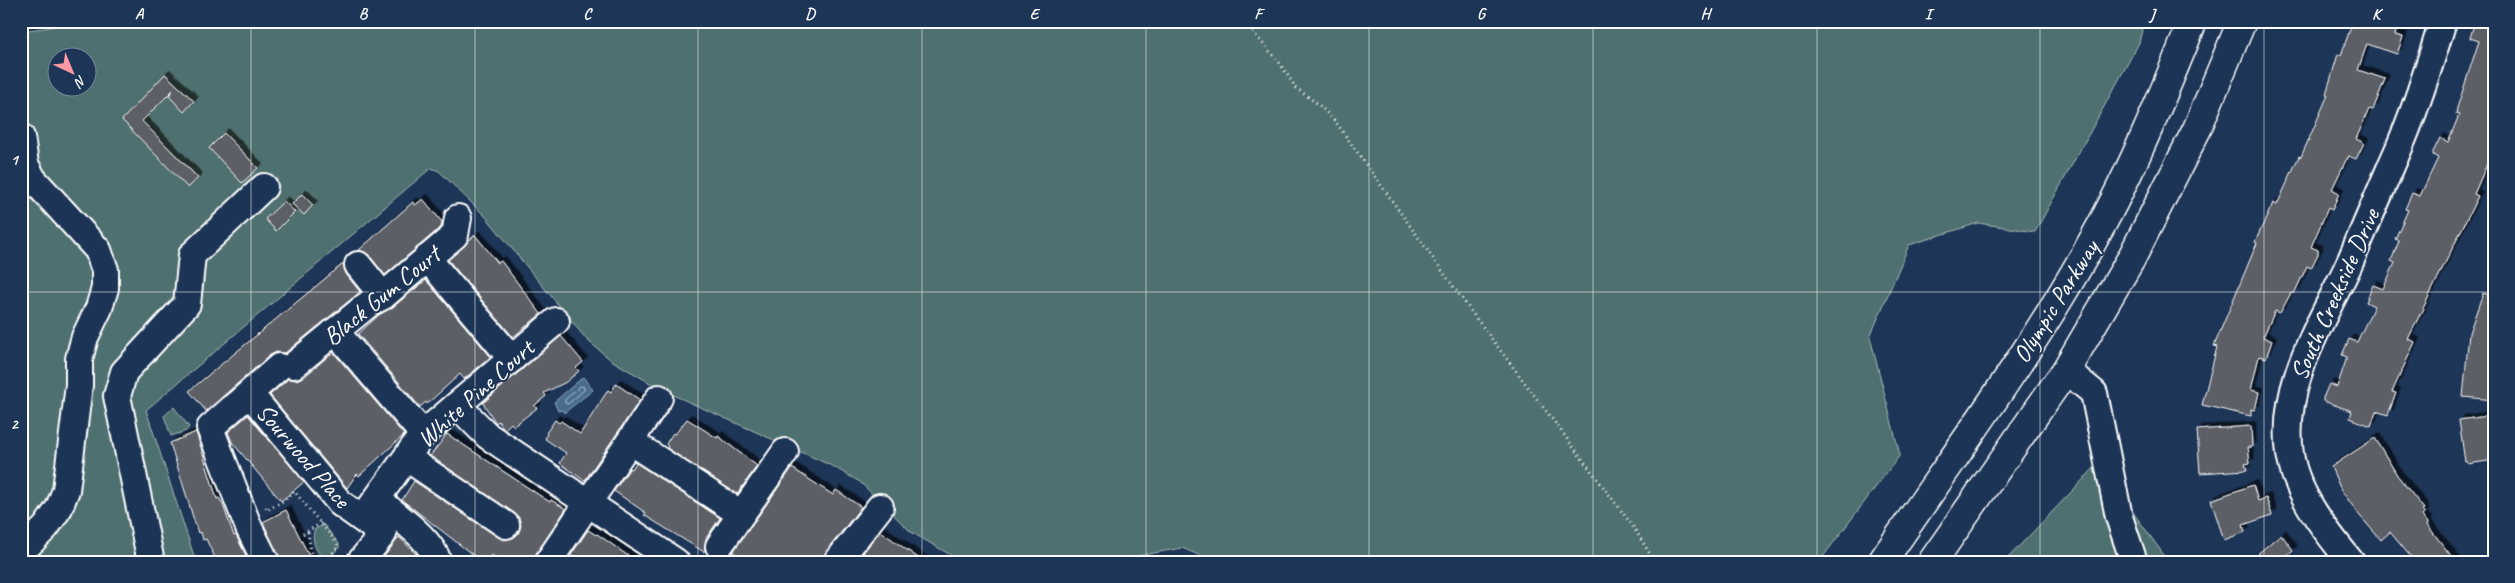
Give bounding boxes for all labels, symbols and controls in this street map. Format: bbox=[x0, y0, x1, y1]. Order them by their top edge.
text: A bbox=[135, 4, 145, 24]
text: B bbox=[359, 4, 369, 24]
text: C bbox=[583, 4, 593, 24]
text: D bbox=[805, 4, 816, 24]
text: E bbox=[1030, 4, 1041, 24]
text: F bbox=[1254, 4, 1265, 24]
text: G bbox=[1477, 4, 1487, 24]
text: H bbox=[1700, 4, 1712, 24]
text: I bbox=[1925, 4, 1935, 24]
text: J bbox=[2148, 4, 2157, 24]
text: K bbox=[2372, 4, 2384, 24]
north arrow bbox=[48, 48, 98, 98]
text: N bbox=[70, 72, 90, 92]
text: 1 bbox=[10, 150, 19, 170]
street label: South Creekside Drive bbox=[2283, 202, 2388, 385]
street label: Olympic Parkway bbox=[2005, 232, 2108, 369]
street label: Black Gum Court bbox=[317, 236, 450, 353]
street label: White Pine Court bbox=[410, 331, 543, 455]
street label: Sourwood Place bbox=[249, 397, 359, 516]
text: 2 bbox=[10, 414, 19, 434]

